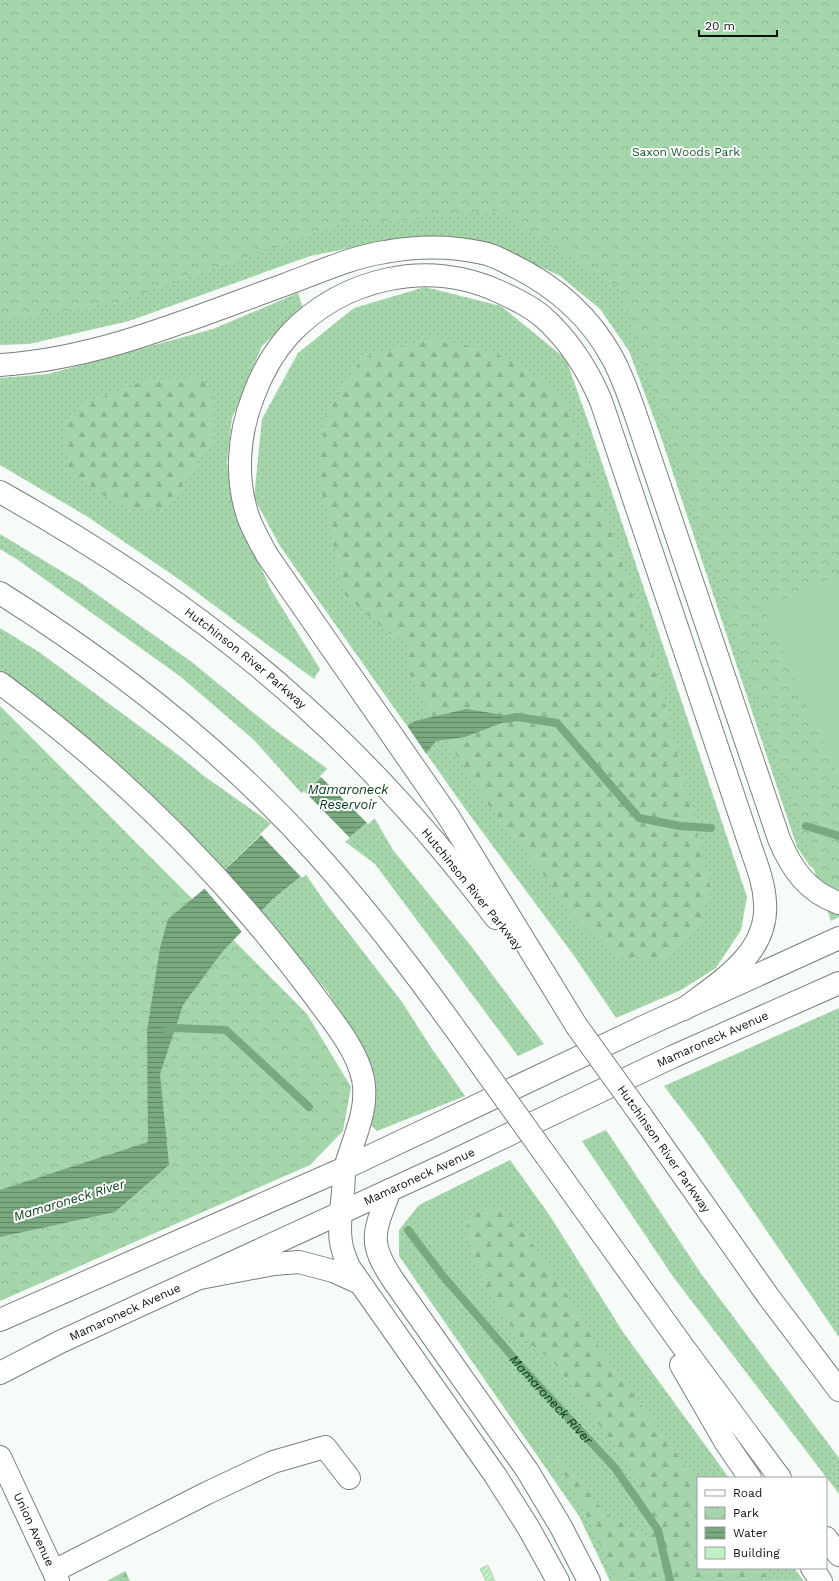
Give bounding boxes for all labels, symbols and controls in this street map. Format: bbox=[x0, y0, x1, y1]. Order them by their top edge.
scale bar bbox=[699, 12, 777, 38]
text: 20 m bbox=[705, 19, 735, 33]
park label: Saxon Woods Park bbox=[632, 145, 740, 159]
street label: Hutchinson River Parkway bbox=[182, 605, 310, 712]
water label: Mamaroneck Reservoir bbox=[308, 782, 389, 812]
street label: Hutchinson River Parkway bbox=[419, 825, 526, 953]
street label: Mamaroneck Avenue bbox=[654, 1008, 771, 1070]
street label: Hutchinson River Parkway bbox=[615, 1083, 714, 1216]
street label: Mamaroneck Avenue bbox=[361, 1145, 477, 1208]
water label: Mamaroneck River bbox=[12, 1176, 127, 1224]
street label: Mamaroneck Avenue bbox=[67, 1280, 183, 1344]
water label: Mamaroneck River bbox=[507, 1352, 597, 1448]
legend bbox=[697, 1477, 827, 1569]
text: Road bbox=[733, 1486, 762, 1500]
street label: Union Avenue bbox=[11, 1490, 57, 1569]
text: Park bbox=[733, 1506, 759, 1520]
text: Water bbox=[733, 1526, 768, 1540]
text: Building bbox=[733, 1546, 780, 1560]

